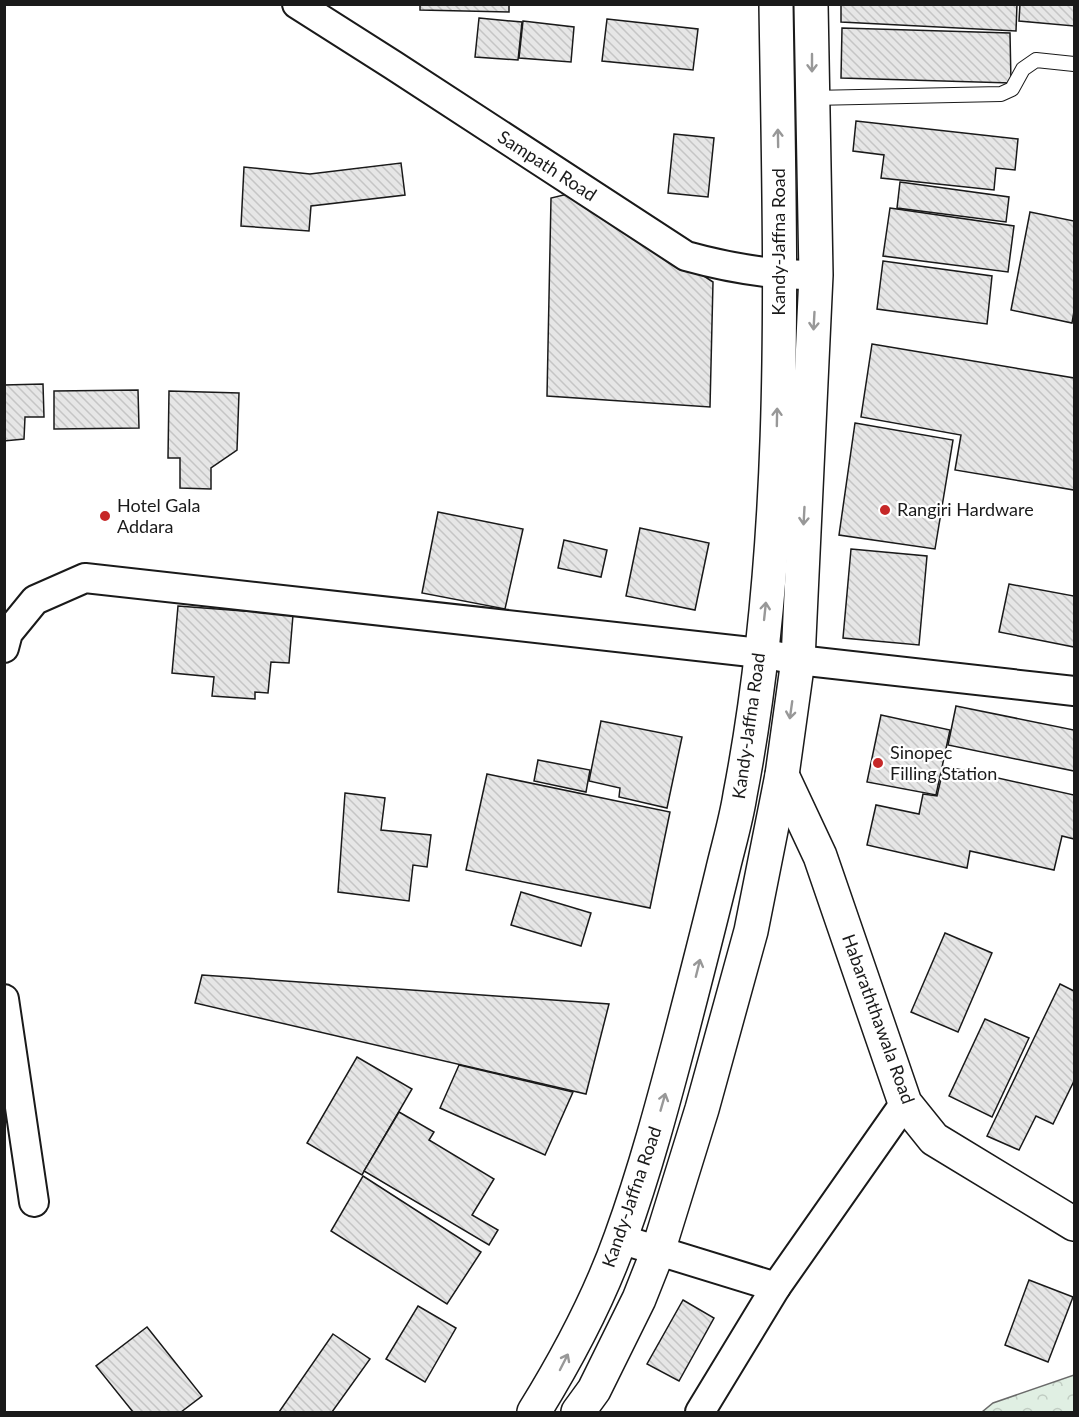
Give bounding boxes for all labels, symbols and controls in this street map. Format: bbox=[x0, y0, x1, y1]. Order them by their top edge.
one-way arrow bbox=[806, 52, 818, 72]
street label: Sampath Road bbox=[494, 125, 601, 205]
one-way arrow bbox=[773, 129, 784, 149]
street label: Kandy-Jaffna Road bbox=[767, 168, 789, 316]
one-way arrow bbox=[808, 310, 819, 330]
one-way arrow bbox=[771, 407, 783, 427]
place label: Hotel Gala Addara bbox=[117, 494, 201, 537]
place label: Rangiri Hardware bbox=[897, 498, 1034, 520]
marker: Rangiri Hardware bbox=[878, 503, 892, 517]
one-way arrow bbox=[799, 505, 810, 525]
marker: Hotel Gala Addara bbox=[98, 509, 112, 523]
one-way arrow bbox=[760, 602, 771, 622]
street label: Kandy-Jaffna Road bbox=[727, 651, 769, 800]
one-way arrow bbox=[785, 700, 796, 719]
place label: Sinopec Filling Station bbox=[890, 741, 997, 784]
marker: Sinopec Filling Station bbox=[871, 756, 885, 770]
street label: Habaraththawala Road bbox=[838, 931, 920, 1107]
one-way arrow bbox=[693, 959, 705, 978]
one-way arrow bbox=[658, 1093, 669, 1112]
street label: Kandy-Jaffna Road bbox=[597, 1123, 665, 1270]
one-way arrow bbox=[559, 1354, 570, 1372]

